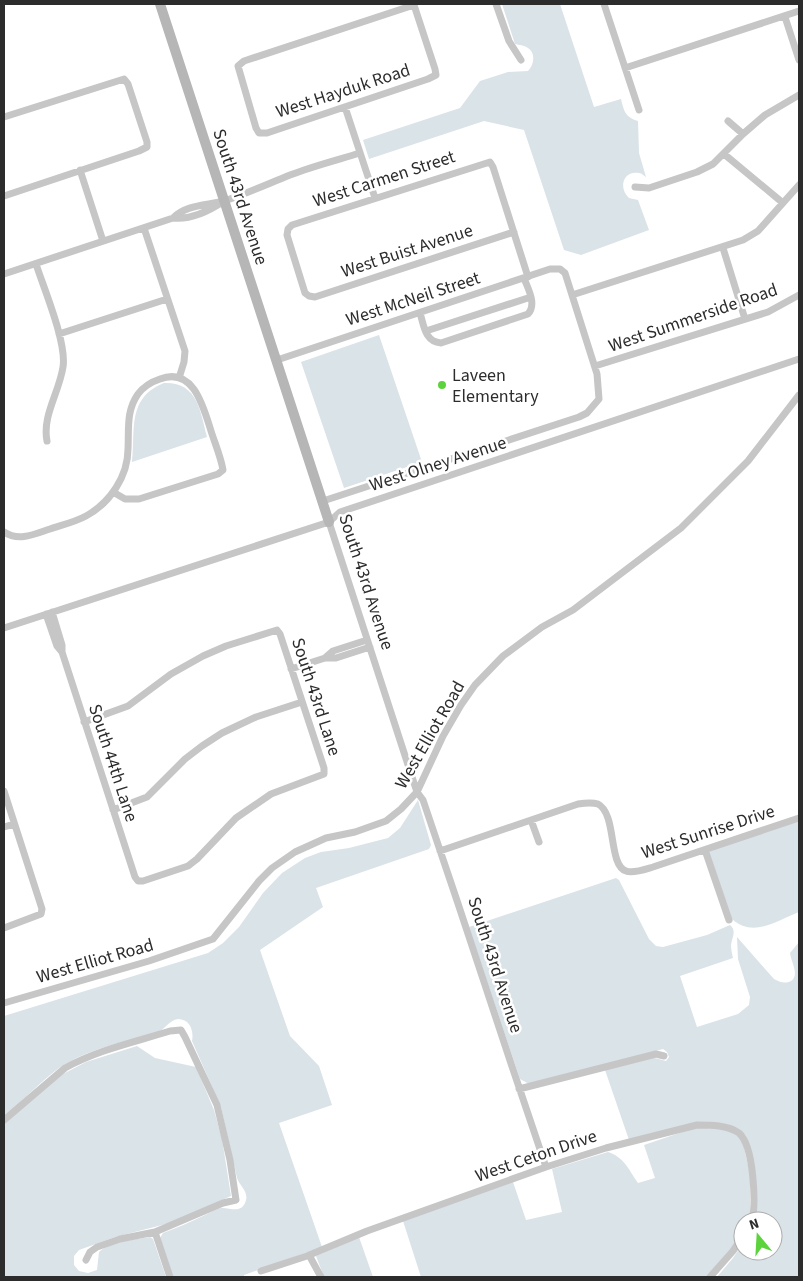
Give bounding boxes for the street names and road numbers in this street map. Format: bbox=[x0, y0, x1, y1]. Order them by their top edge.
street label: West Hayduk Road bbox=[273, 57, 413, 125]
street label: South 43rd Avenue bbox=[206, 126, 274, 268]
street label: West Carmen Street bbox=[310, 144, 458, 214]
street label: West Buist Avenue bbox=[338, 218, 476, 284]
street label: West McNeil Street bbox=[343, 266, 483, 332]
street label: West Summerside Road bbox=[605, 277, 781, 359]
street label: West Olney Avenue bbox=[366, 430, 510, 498]
street label: South 43rd Avenue bbox=[332, 511, 400, 653]
street label: South 43rd Lane bbox=[285, 635, 347, 759]
street label: West Elliot Road bbox=[389, 676, 471, 794]
street label: South 44th Lane bbox=[82, 701, 144, 825]
street label: West Sunrise Drive bbox=[638, 799, 778, 865]
street label: South 43rd Avenue bbox=[461, 894, 529, 1036]
street label: West Elliot Road bbox=[33, 932, 157, 990]
street label: West Ceton Drive bbox=[472, 1123, 600, 1188]

